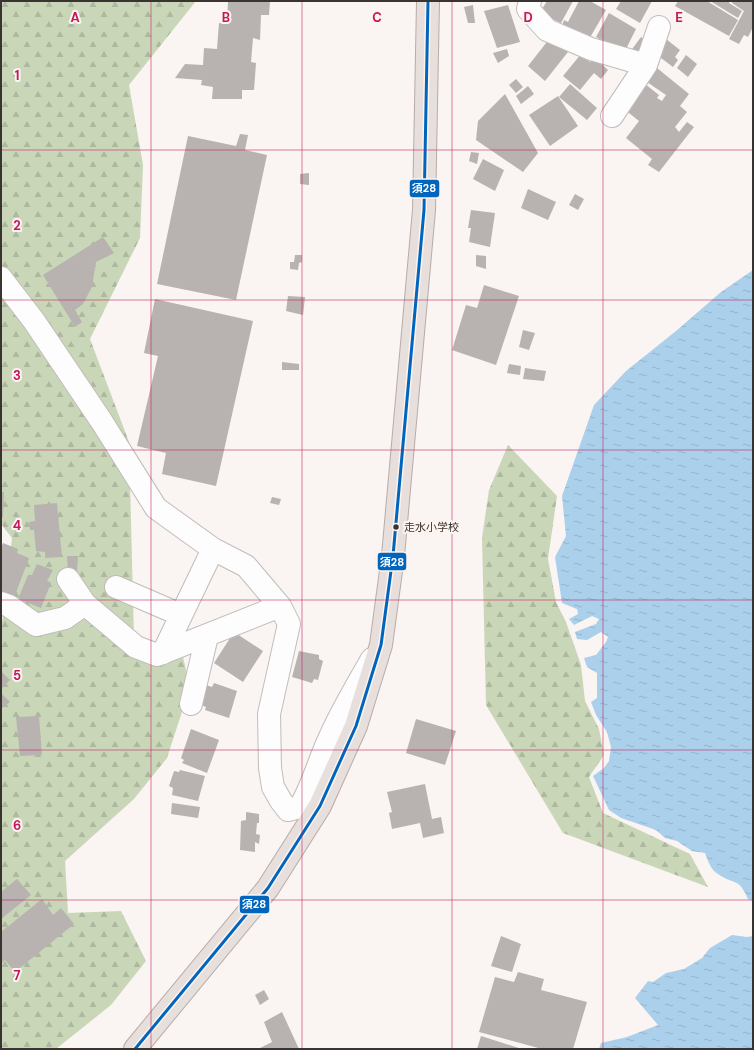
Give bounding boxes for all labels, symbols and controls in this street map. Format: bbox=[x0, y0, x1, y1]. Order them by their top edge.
text: A bbox=[70, 9, 80, 26]
text: B bbox=[222, 9, 230, 26]
text: C bbox=[372, 9, 382, 26]
text: D bbox=[523, 9, 533, 26]
text: E bbox=[675, 9, 683, 26]
text: 1 bbox=[15, 67, 19, 84]
line badge: 須28 bbox=[409, 179, 440, 198]
text: 須28 bbox=[412, 181, 436, 195]
text: 2 bbox=[13, 217, 21, 234]
text: 3 bbox=[13, 367, 21, 384]
text: 4 bbox=[13, 517, 21, 534]
place label: 走水小学校 bbox=[404, 520, 459, 534]
marker: 走水小学校 bbox=[391, 522, 401, 532]
line badge: 須28 bbox=[377, 552, 407, 571]
text: 須28 bbox=[380, 555, 404, 569]
text: 5 bbox=[13, 667, 21, 684]
text: 6 bbox=[13, 817, 21, 834]
line badge: 須28 bbox=[239, 895, 270, 914]
text: 須28 bbox=[242, 897, 266, 911]
text: 7 bbox=[14, 967, 21, 984]

